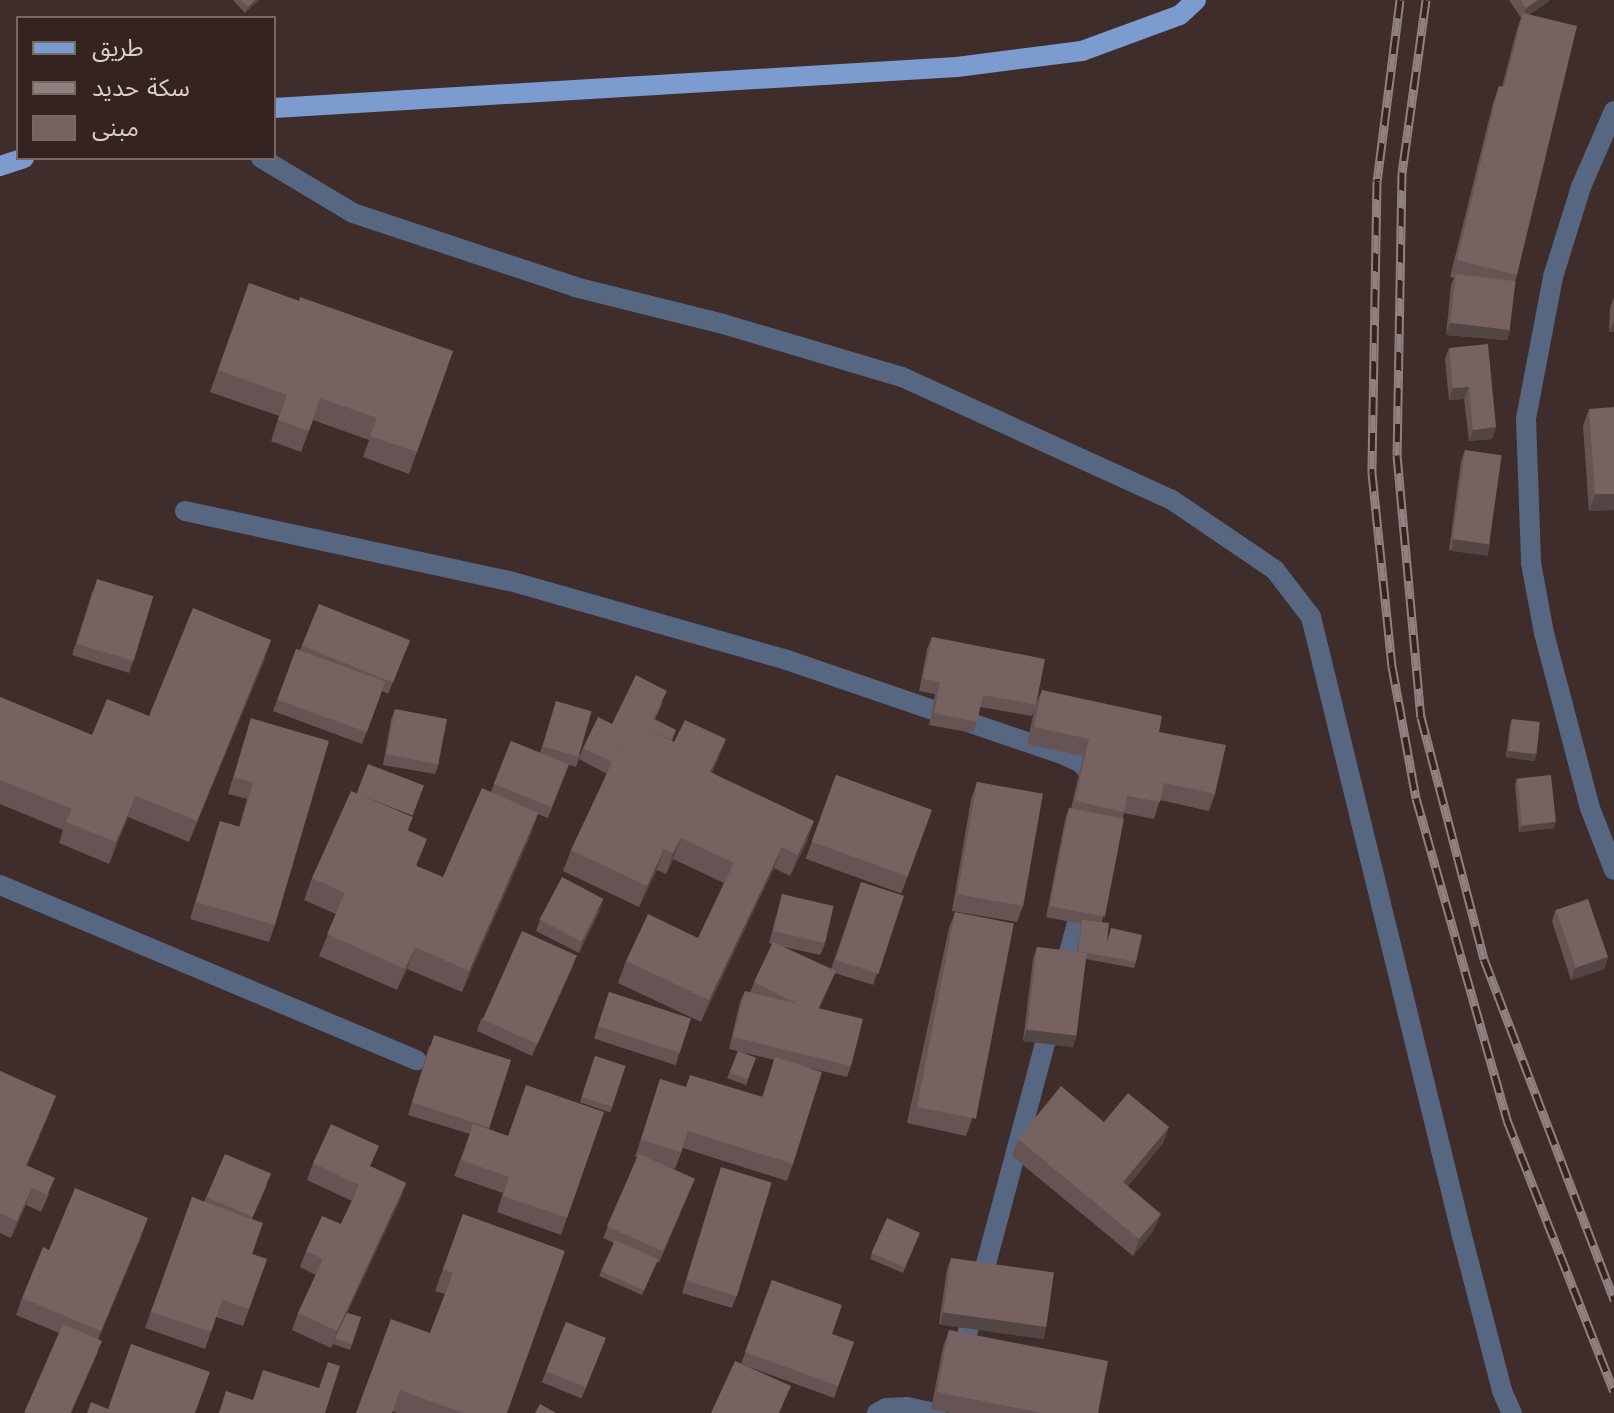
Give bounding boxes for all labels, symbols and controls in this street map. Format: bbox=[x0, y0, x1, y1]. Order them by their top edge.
legend bbox=[16, 16, 276, 160]
text: طريق bbox=[92, 34, 144, 62]
text: سكة حديد bbox=[92, 74, 190, 102]
text: مبنى bbox=[92, 114, 139, 142]

